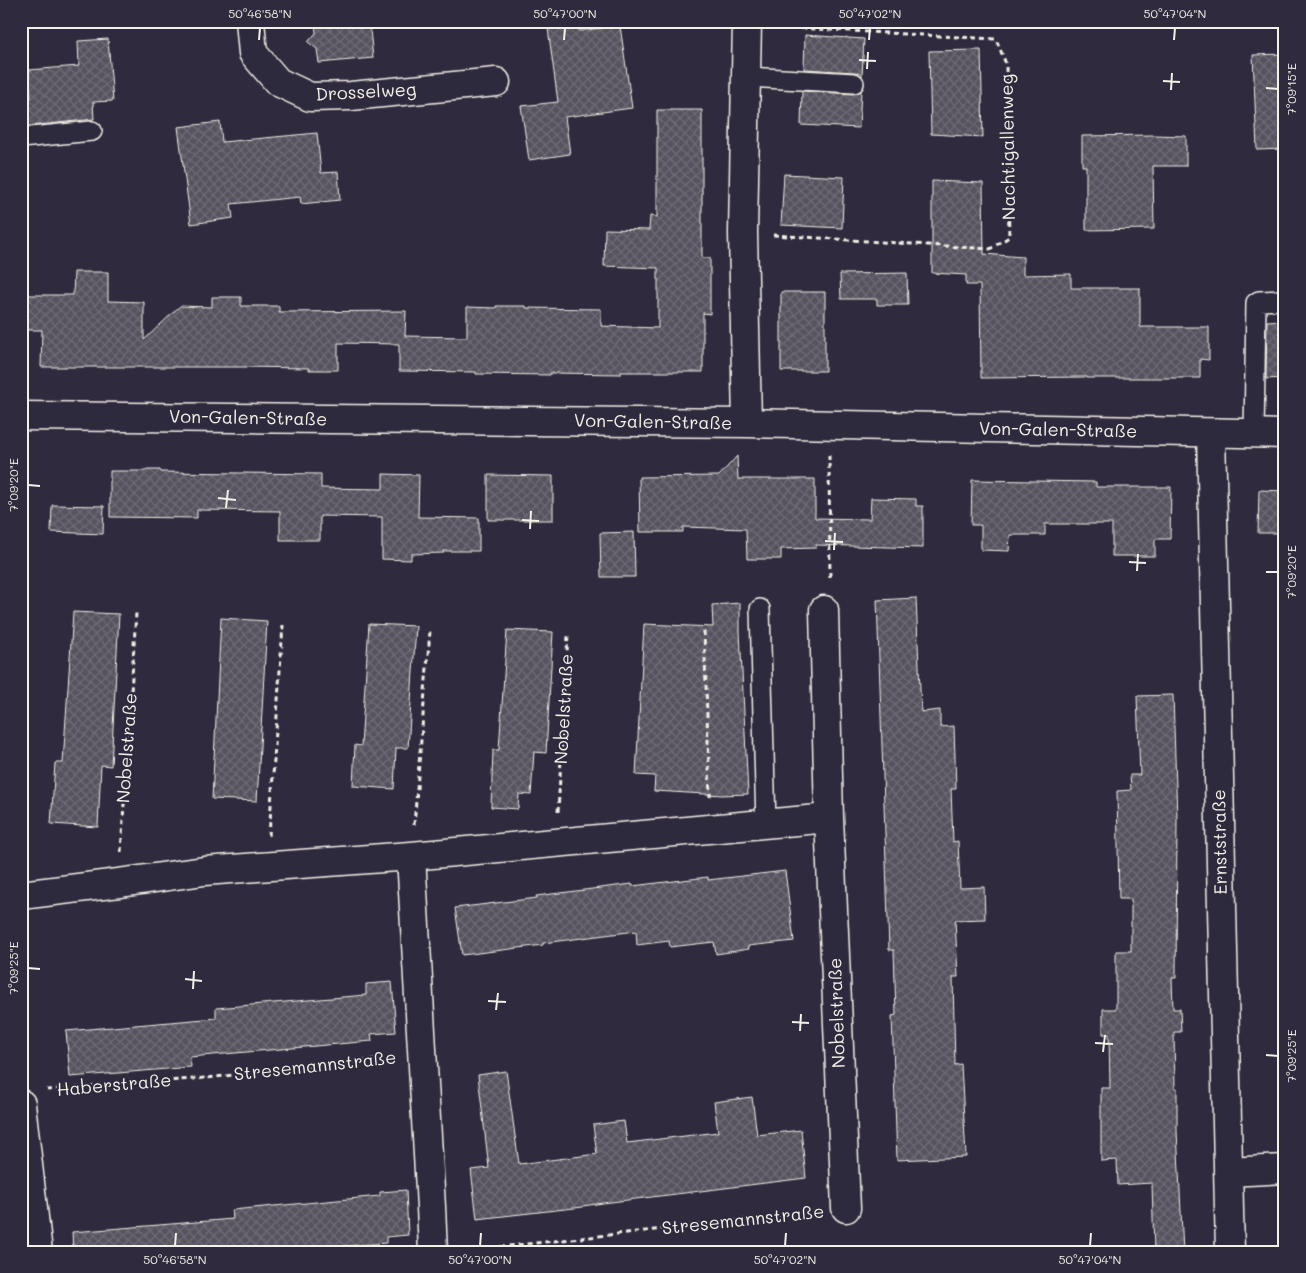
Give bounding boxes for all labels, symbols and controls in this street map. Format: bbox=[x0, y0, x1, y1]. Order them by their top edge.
text: 50°46'58"N bbox=[228, 5, 292, 21]
text: 50°47'00"N bbox=[533, 5, 597, 21]
text: 50°47'02"N bbox=[839, 5, 901, 21]
text: 50°47'04"N bbox=[1144, 5, 1206, 21]
text: 7°09'15"E bbox=[1283, 63, 1299, 115]
street label: Nachtigallenweg bbox=[994, 74, 1020, 220]
street label: Drosselweg bbox=[315, 76, 417, 106]
street label: Von-Galen-Straße bbox=[169, 404, 327, 430]
street label: Von-Galen-Straße bbox=[574, 408, 732, 434]
street label: Von-Galen-Straße bbox=[979, 416, 1137, 442]
text: 7°09'20"E bbox=[5, 458, 21, 512]
text: 7°09'20"E bbox=[1283, 545, 1299, 599]
street label: Nobelstraße bbox=[548, 653, 578, 765]
street label: Nobelstraße bbox=[110, 692, 142, 804]
street label: Ernststraße bbox=[1206, 789, 1232, 895]
text: 7°09'25"E bbox=[5, 941, 21, 995]
street label: Nobelstraße bbox=[822, 957, 850, 1069]
text: 7°09'25"E bbox=[1283, 1029, 1299, 1083]
street label: Stresemannstraße bbox=[233, 1045, 397, 1085]
street label: Haberstraße bbox=[56, 1067, 172, 1101]
street label: Stresemannstraße bbox=[661, 1199, 825, 1239]
text: 50°46'58"N bbox=[143, 1251, 207, 1267]
text: 50°47'00"N bbox=[448, 1251, 512, 1267]
text: 50°47'02"N bbox=[754, 1251, 816, 1267]
text: 50°47'04"N bbox=[1059, 1251, 1121, 1267]

